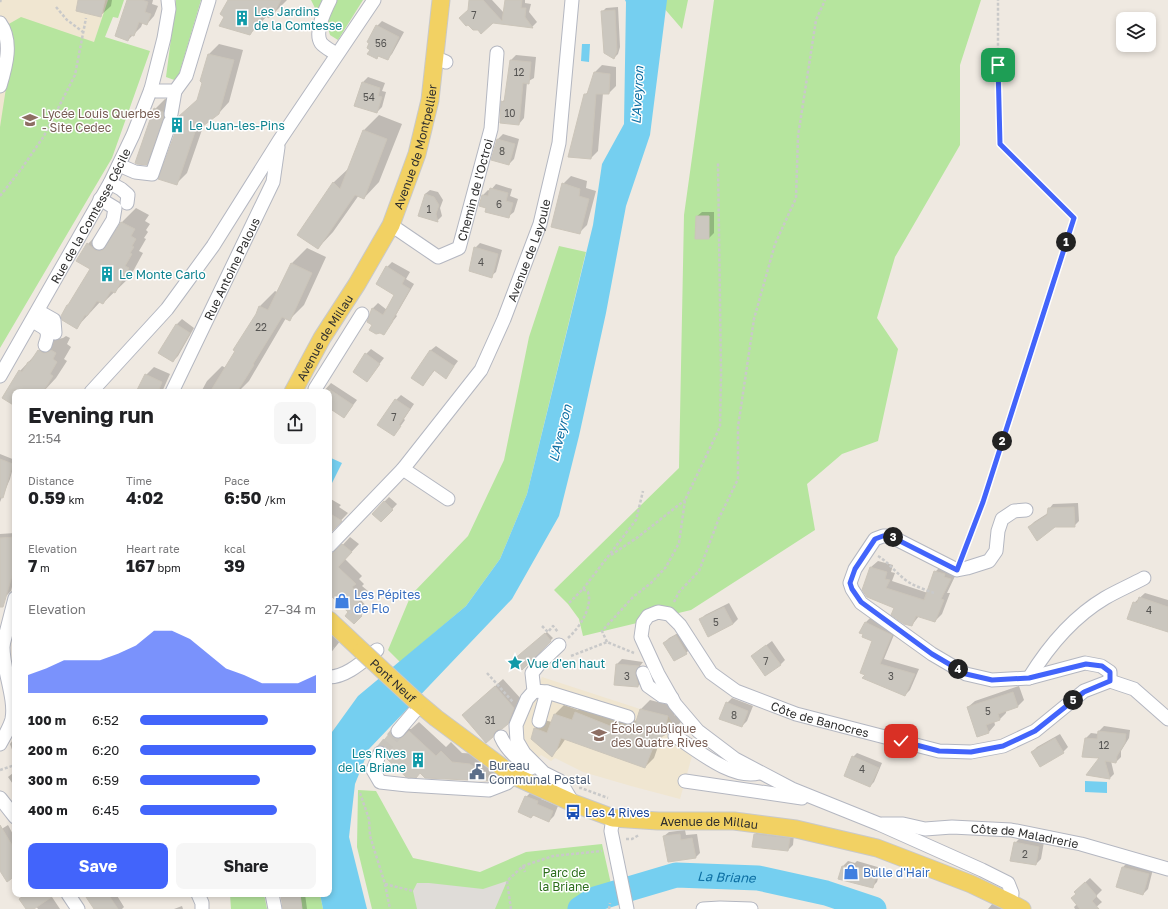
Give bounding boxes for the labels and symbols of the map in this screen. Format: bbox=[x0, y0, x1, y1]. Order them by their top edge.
place label: Les Jardins de la Comtesse bbox=[254, 4, 342, 33]
building icon: Les Jardins de la Comtesse bbox=[233, 9, 251, 27]
house number: 7 bbox=[471, 9, 477, 21]
house number: 56 bbox=[375, 37, 387, 49]
pin bbox=[981, 48, 1015, 82]
water label: L'Aveyron bbox=[627, 65, 647, 124]
house number: 12 bbox=[514, 66, 525, 78]
street label: Avenue de Montpellier bbox=[390, 83, 439, 211]
house number: 54 bbox=[363, 91, 375, 103]
place label: Lycée Louis Querbes - Site Cedec bbox=[42, 106, 160, 135]
house number: 10 bbox=[504, 107, 516, 119]
school or university icon: Lycée Louis Querbes - Site Cedec bbox=[21, 111, 39, 129]
building icon: Le Juan-les-Pins bbox=[168, 116, 186, 134]
place label: Le Juan-les-Pins bbox=[189, 118, 285, 133]
street label: Chemin de l'Octroi bbox=[454, 137, 496, 243]
house number: 8 bbox=[499, 145, 505, 157]
street label: Rue de la Comtesse Cécile bbox=[47, 146, 133, 286]
street label: Avenue de Layoule bbox=[504, 197, 553, 304]
house number: 6 bbox=[496, 198, 502, 210]
house number: 1 bbox=[427, 203, 432, 215]
street label: Rue Antoine Palous bbox=[200, 215, 262, 322]
pin: 1 bbox=[1056, 232, 1076, 252]
house number: 4 bbox=[478, 256, 484, 268]
building icon: Le Monte Carlo bbox=[98, 265, 116, 283]
place label: Le Monte Carlo bbox=[119, 267, 206, 282]
street label: Avenue de Millau bbox=[293, 291, 356, 383]
house number: 22 bbox=[255, 321, 267, 333]
water label: L'Aveyron bbox=[545, 402, 575, 463]
house number: 7 bbox=[391, 411, 397, 423]
pin: 2 bbox=[992, 431, 1012, 451]
pin: 3 bbox=[883, 527, 903, 547]
place label: Les Pépites de Flo bbox=[354, 587, 420, 616]
shop icon: Les Pépites de Flo bbox=[333, 592, 351, 610]
house number: 4 bbox=[1146, 604, 1152, 616]
house number: 5 bbox=[713, 616, 719, 628]
place icon: Vue d'en haut bbox=[506, 654, 524, 672]
street label: Pont Neuf bbox=[367, 655, 420, 706]
house number: 7 bbox=[763, 655, 769, 667]
place label: Vue d'en haut bbox=[527, 656, 605, 671]
pin: 4 bbox=[948, 659, 968, 679]
house number: 3 bbox=[624, 670, 630, 682]
house number: 3 bbox=[888, 670, 894, 682]
pin: 5 bbox=[1063, 690, 1083, 710]
street label: Côte de Banocres bbox=[769, 698, 871, 740]
house number: 5 bbox=[985, 705, 991, 717]
house number: 8 bbox=[731, 709, 737, 721]
house number: 31 bbox=[485, 714, 495, 726]
place label: École publique des Quatre Rives bbox=[611, 721, 708, 750]
pin bbox=[884, 724, 918, 758]
school or university icon: École publique des Quatre Rives bbox=[590, 726, 608, 744]
house number: 12 bbox=[1099, 739, 1110, 751]
place label: Les Rives de la Briane bbox=[338, 746, 406, 775]
building icon: Les Rives de la Briane bbox=[409, 751, 427, 769]
place label: Bureau Communal Postal bbox=[489, 758, 591, 787]
public building icon: Bureau Communal Postal bbox=[468, 763, 486, 781]
house number: 4 bbox=[859, 763, 865, 775]
bus stop icon: Les 4 Rives bbox=[564, 803, 582, 821]
place label: Les 4 Rives bbox=[585, 805, 650, 820]
street label: Avenue de Millau bbox=[660, 813, 759, 832]
street label: Côte de Maladrerie bbox=[970, 820, 1080, 851]
house number: 2 bbox=[1022, 848, 1028, 860]
shop icon: Bulle d'Hair bbox=[842, 863, 860, 881]
park label: Parc de la Briane bbox=[539, 865, 589, 894]
place label: Bulle d'Hair bbox=[863, 865, 930, 880]
water label: La Briane bbox=[697, 868, 757, 886]

